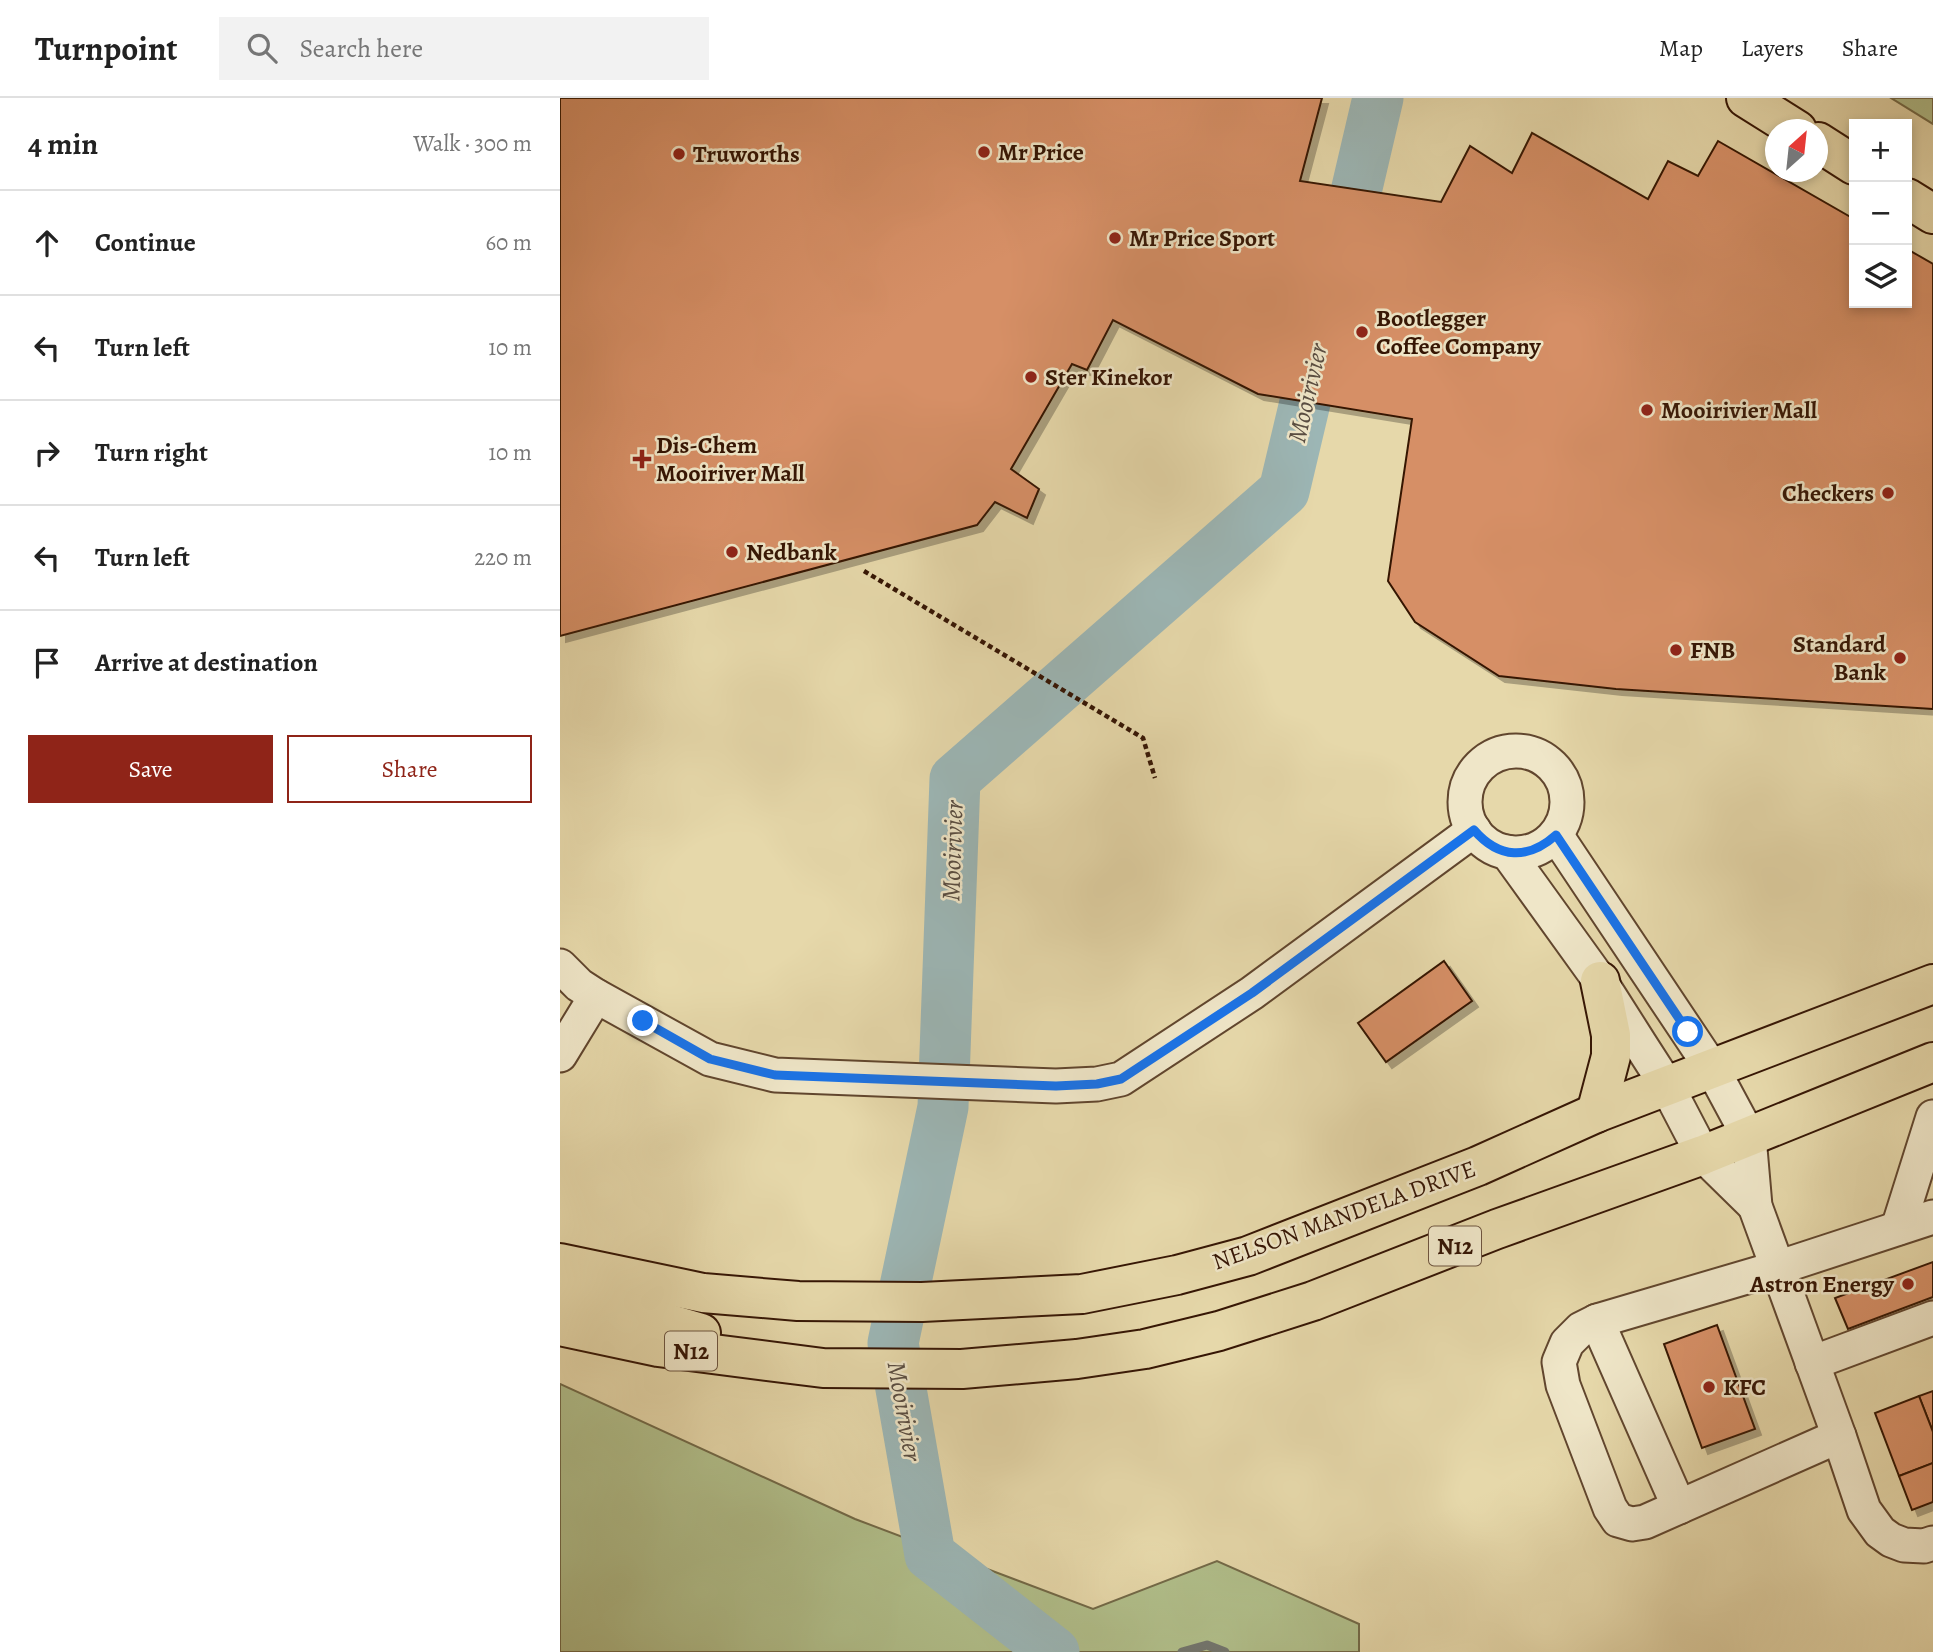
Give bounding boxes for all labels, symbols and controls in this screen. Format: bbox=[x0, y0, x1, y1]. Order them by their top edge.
search box bbox=[219, 17, 709, 80]
text: Turnpoint bbox=[35, 26, 177, 71]
icon: search bbox=[243, 29, 281, 67]
text: Search here bbox=[299, 31, 423, 66]
text: Map bbox=[1659, 32, 1703, 64]
text: Layers bbox=[1741, 32, 1804, 64]
text: Share bbox=[1842, 32, 1898, 64]
north arrow bbox=[1765, 119, 1828, 182]
map controls bbox=[1849, 119, 1912, 308]
button: + bbox=[1849, 119, 1912, 182]
text: 4 min bbox=[28, 124, 98, 164]
text: Walk · 300 m bbox=[413, 128, 532, 159]
place label: Mr Price bbox=[998, 136, 1084, 168]
place label: Truworths bbox=[693, 138, 800, 170]
marker: Mr Price bbox=[976, 144, 992, 160]
marker: Truworths bbox=[671, 146, 687, 162]
button: − bbox=[1849, 182, 1912, 245]
place label: Mr Price Sport bbox=[1129, 222, 1275, 254]
icon: ahead bbox=[28, 224, 66, 262]
text: Continue bbox=[95, 225, 196, 260]
text: 60 m bbox=[485, 227, 532, 258]
marker: Mr Price Sport bbox=[1107, 230, 1123, 246]
button: layers bbox=[1849, 245, 1912, 308]
place label: Bootlegger Coffee Company bbox=[1376, 302, 1541, 362]
marker: Bootlegger Coffee Company bbox=[1354, 324, 1370, 340]
icon: left bbox=[28, 329, 66, 367]
text: Turn left bbox=[95, 330, 190, 365]
text: 10 m bbox=[488, 332, 532, 363]
water label: Mooirivier bbox=[1279, 339, 1336, 446]
place label: Ster Kinekor bbox=[1045, 361, 1173, 393]
marker: Ster Kinekor bbox=[1023, 369, 1039, 385]
place label: Mooirivier Mall bbox=[1661, 394, 1818, 426]
marker: Mooirivier Mall bbox=[1639, 402, 1655, 418]
place label: Dis-Chem Mooiriver Mall bbox=[656, 429, 805, 489]
icon: right bbox=[28, 434, 66, 472]
text: Turn right bbox=[95, 435, 208, 470]
text: 10 m bbox=[488, 437, 532, 468]
marker: Dis-Chem Mooiriver Mall bbox=[634, 451, 650, 467]
place label: Checkers bbox=[1782, 477, 1874, 509]
marker: Checkers bbox=[1880, 485, 1896, 501]
place label: Nedbank bbox=[746, 536, 837, 568]
icon: left bbox=[28, 539, 66, 577]
text: Turn left bbox=[95, 540, 190, 575]
text: 220 m bbox=[474, 542, 532, 573]
marker: Nedbank bbox=[724, 544, 740, 560]
place label: Standard Bank bbox=[1793, 628, 1887, 688]
place label: FNB bbox=[1690, 634, 1735, 666]
marker: FNB bbox=[1668, 642, 1684, 658]
icon: arrive bbox=[28, 644, 66, 682]
text: Arrive at destination bbox=[95, 645, 318, 680]
marker: Standard Bank bbox=[1892, 650, 1908, 666]
button: Save bbox=[28, 735, 273, 803]
button: Share bbox=[287, 735, 532, 803]
water label: Mooirivier bbox=[933, 799, 972, 902]
route end bbox=[627, 1005, 658, 1036]
route start bbox=[1672, 1016, 1703, 1047]
street label: NELSON MANDELA DRIVE bbox=[1208, 1152, 1480, 1278]
road number: N12 bbox=[1429, 1226, 1481, 1266]
place label: Astron Energy bbox=[1749, 1268, 1895, 1300]
marker: Astron Energy bbox=[1900, 1276, 1916, 1292]
road number: N12 bbox=[665, 1332, 717, 1370]
water label: Mooirivier bbox=[879, 1359, 931, 1465]
place label: KFC bbox=[1723, 1371, 1766, 1403]
marker: KFC bbox=[1701, 1379, 1717, 1395]

